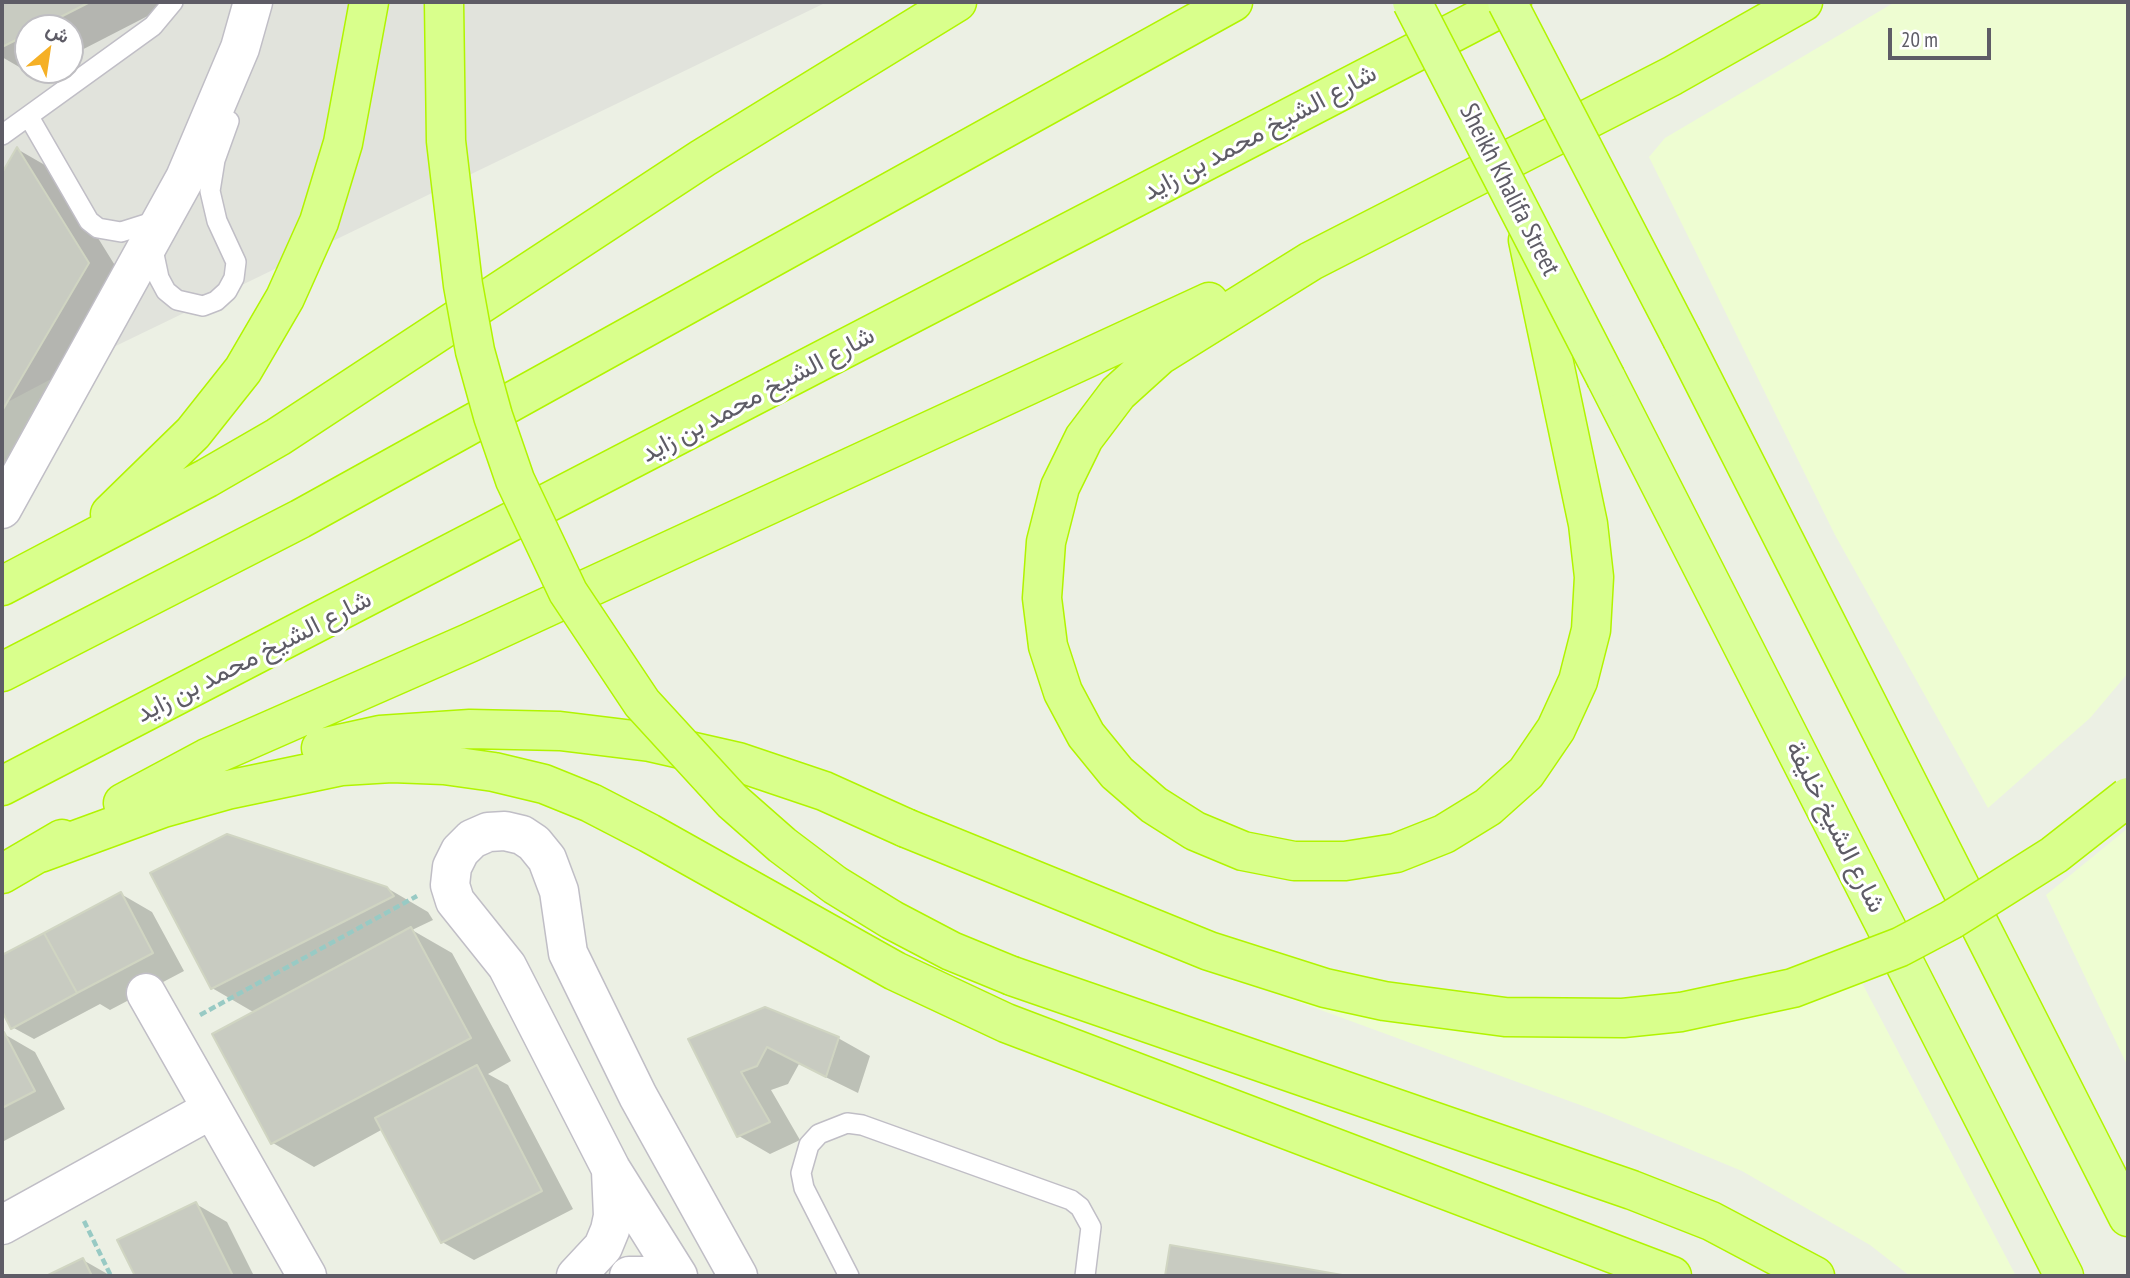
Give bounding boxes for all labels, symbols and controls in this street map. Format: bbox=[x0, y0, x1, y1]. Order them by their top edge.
north arrow bbox=[14, 14, 84, 84]
scale bar bbox=[1892, 14, 1995, 58]
text: ش bbox=[42, 16, 74, 48]
text: 20 m bbox=[1901, 26, 1938, 53]
street label: شارع الشيخ محمد بن زايد bbox=[1138, 58, 1382, 208]
street label: Sheikh Khalifa Street bbox=[1452, 99, 1566, 281]
street label: شارع الشيخ محمد بن زايد bbox=[636, 320, 880, 470]
street label: شارع الشيخ محمد بن زايد bbox=[131, 584, 377, 730]
street label: شارع الشيخ خليفة bbox=[1778, 736, 1892, 918]

